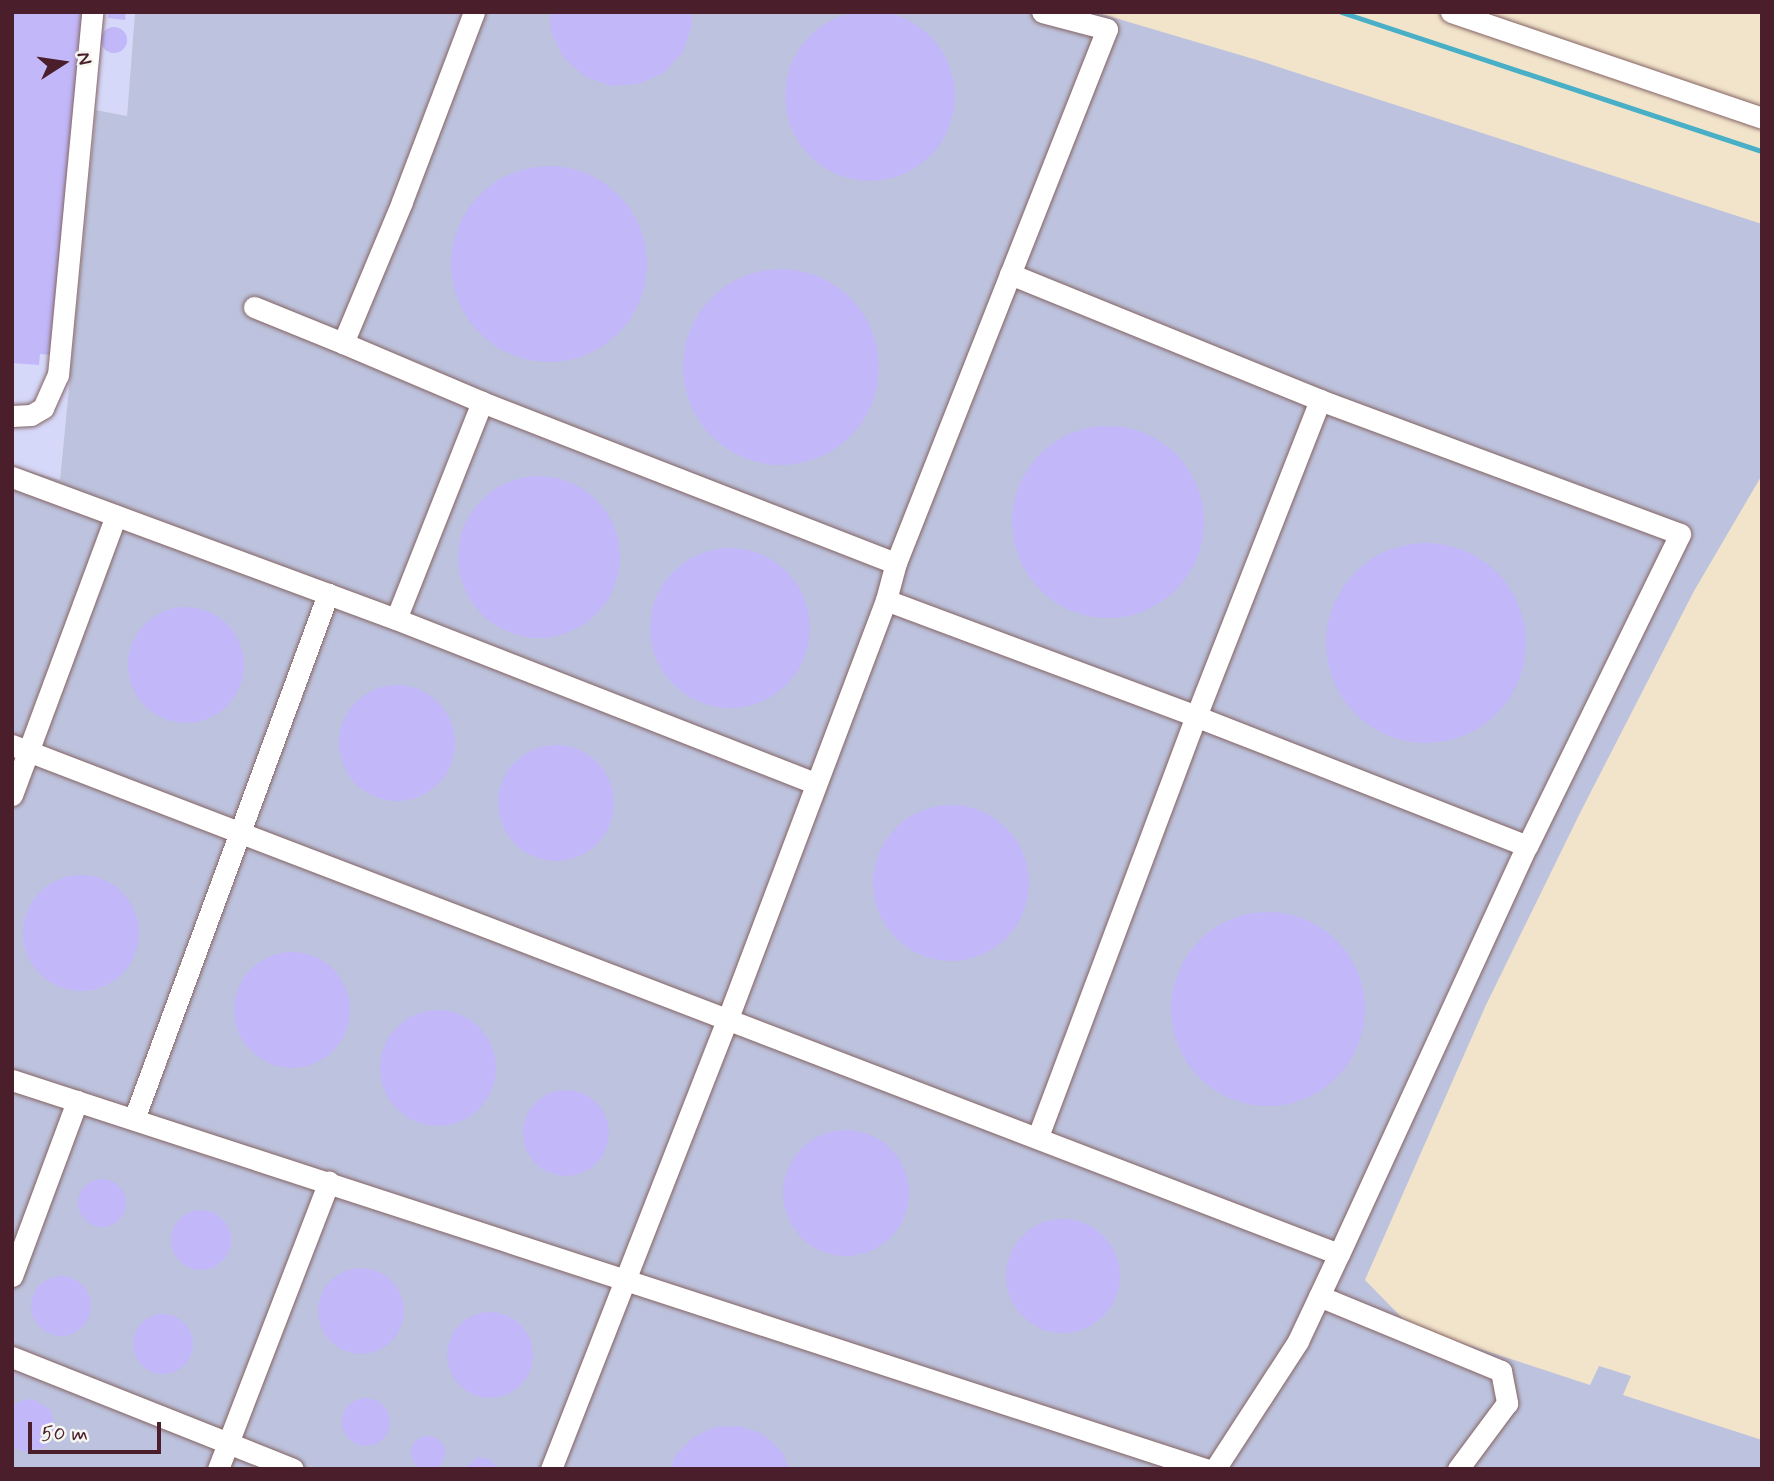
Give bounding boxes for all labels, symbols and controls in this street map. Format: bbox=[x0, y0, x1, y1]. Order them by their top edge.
north arrow bbox=[28, 28, 98, 98]
text: N bbox=[70, 50, 98, 67]
scale bar bbox=[32, 1408, 164, 1452]
text: 50 m bbox=[41, 1420, 88, 1448]

